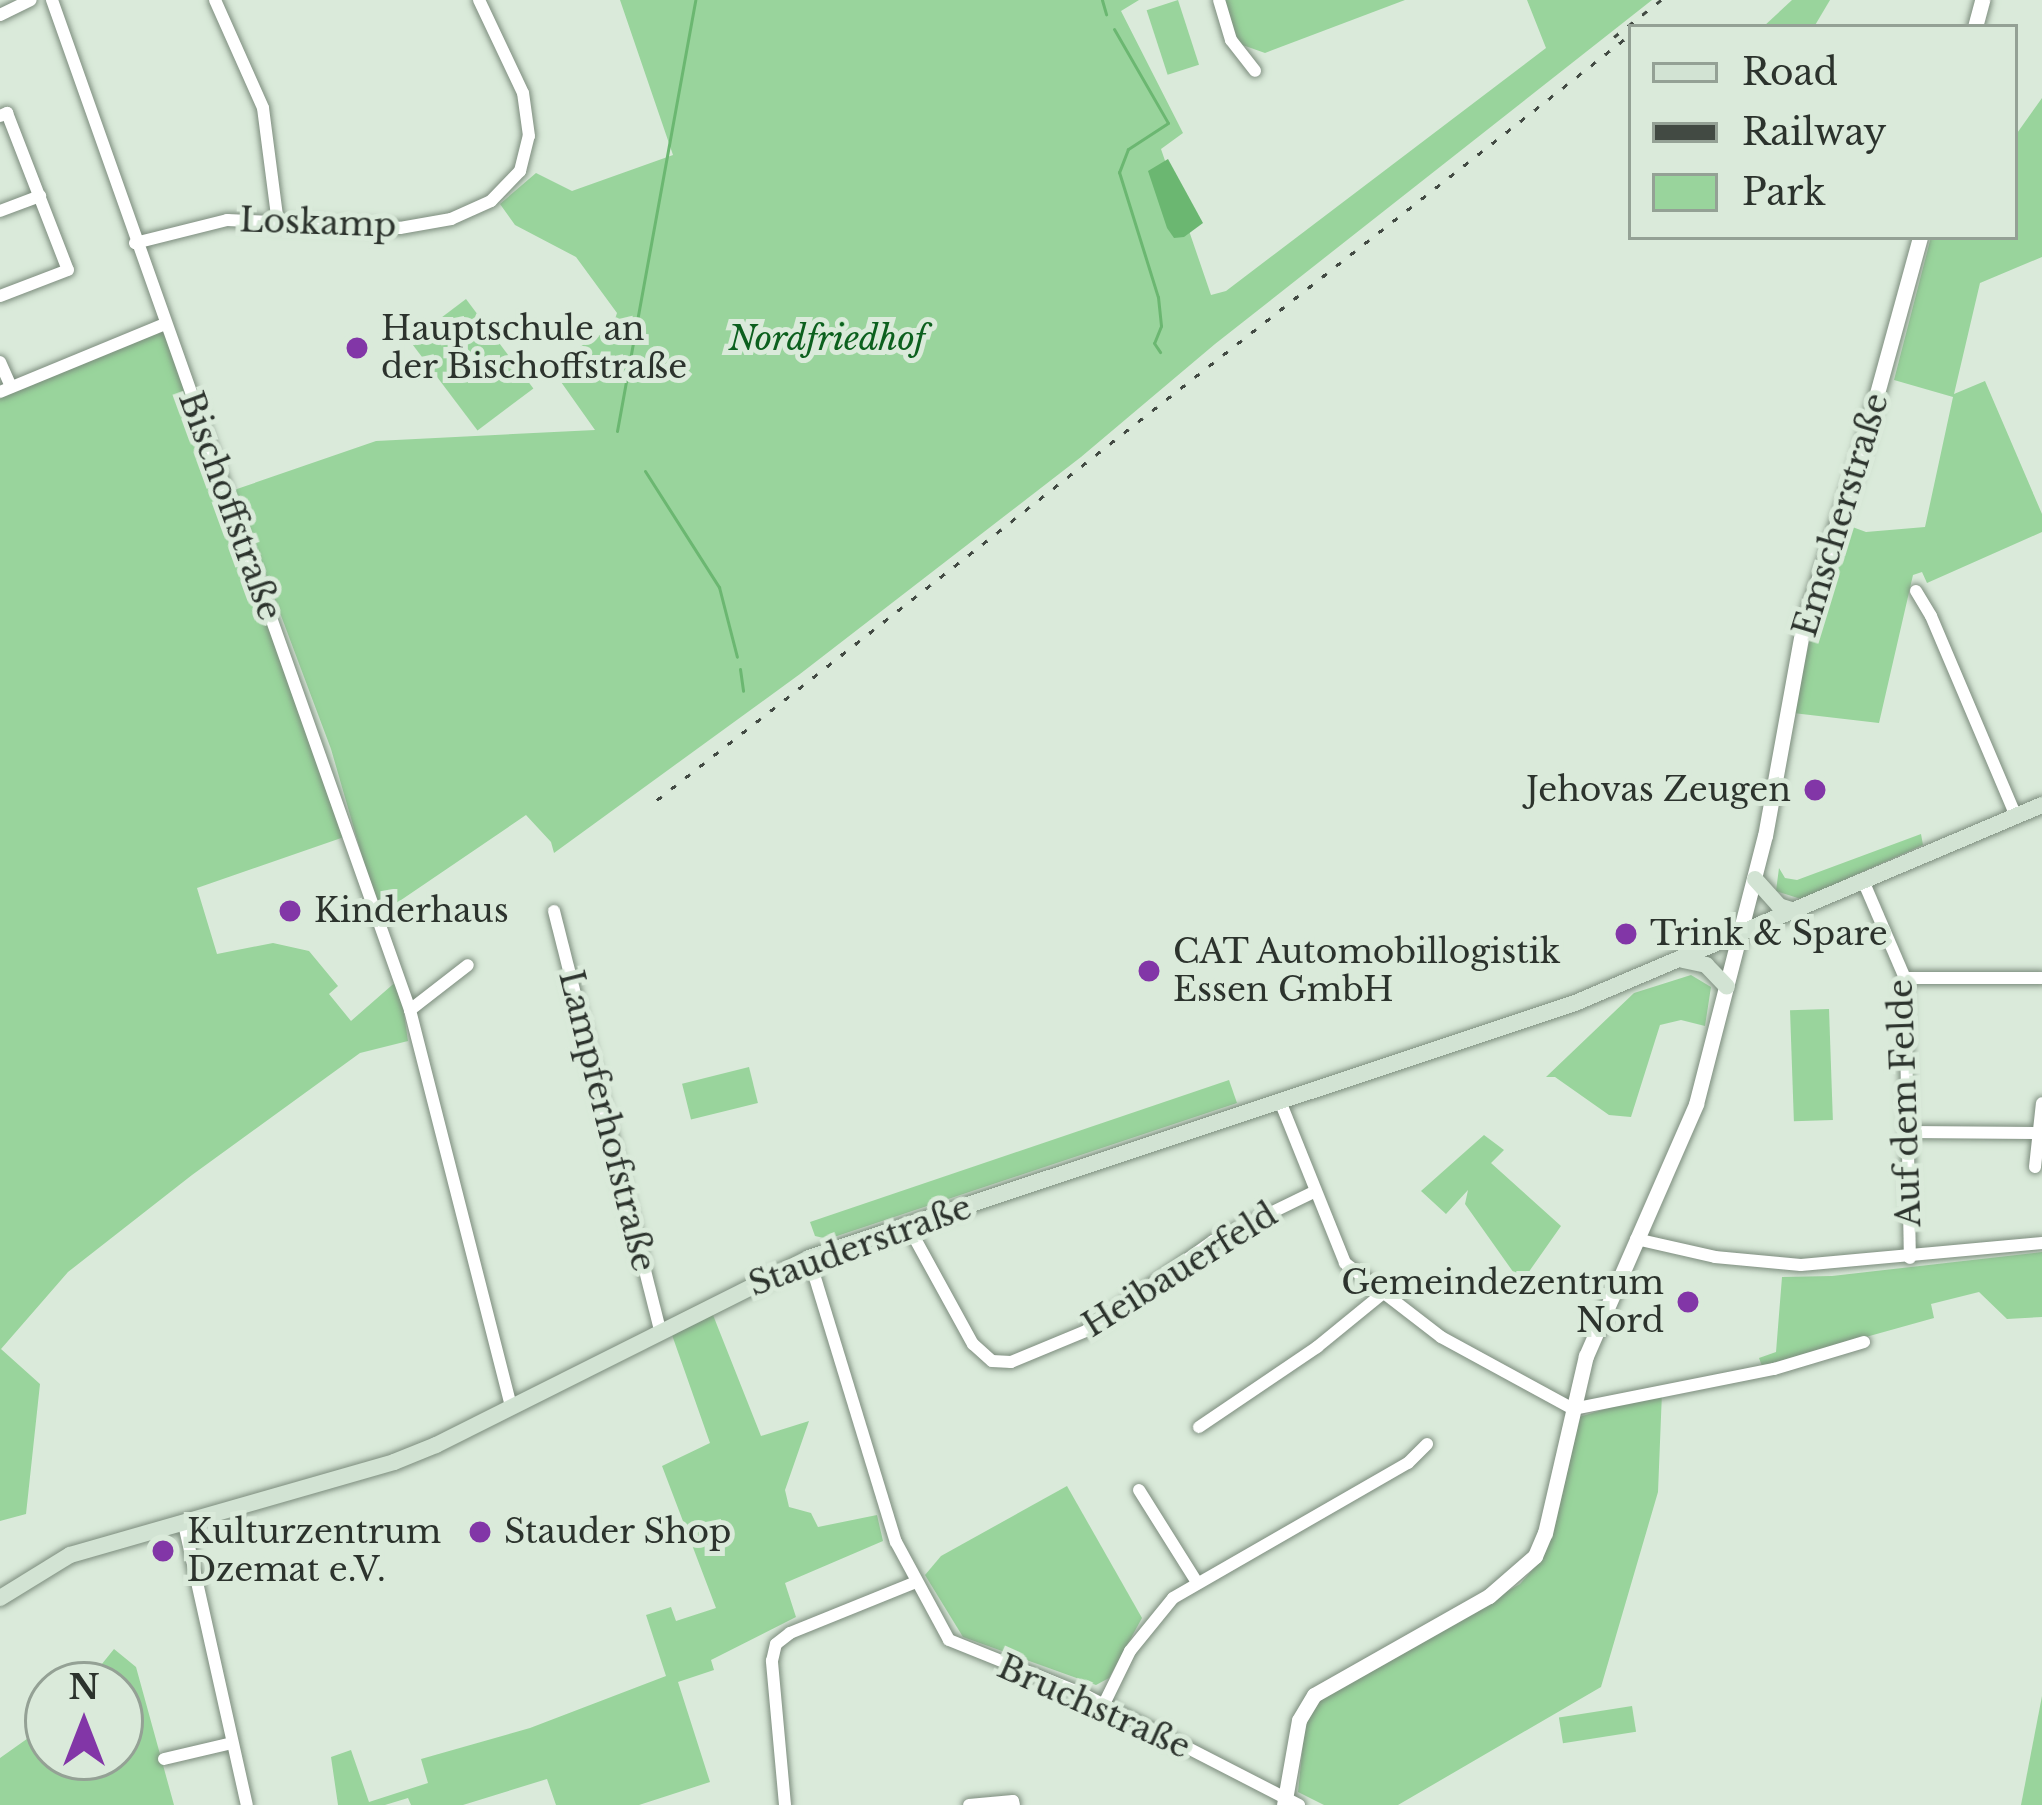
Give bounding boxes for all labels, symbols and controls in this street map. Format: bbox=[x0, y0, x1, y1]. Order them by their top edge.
legend bbox=[1628, 24, 2018, 240]
text: Road bbox=[1742, 50, 1838, 95]
text: Railway bbox=[1742, 110, 1887, 155]
text: Park bbox=[1742, 170, 1826, 215]
street label: Loskamp bbox=[239, 200, 397, 246]
place label: Hauptschule an der Bischoffstraße bbox=[381, 309, 688, 387]
park label: Nordfriedhof bbox=[728, 319, 926, 359]
marker: Hauptschule an der Bischoffstraße bbox=[344, 335, 370, 361]
street label: Bischoffstraße bbox=[170, 386, 290, 626]
street label: Emscherstraße bbox=[1785, 389, 1897, 641]
place label: Jehovas Zeugen bbox=[1526, 770, 1791, 810]
marker: Jehovas Zeugen bbox=[1802, 777, 1828, 803]
place label: Kinderhaus bbox=[314, 891, 509, 931]
marker: Kinderhaus bbox=[277, 898, 303, 924]
place label: Trink & Spare bbox=[1650, 914, 1888, 954]
marker: Trink & Spare bbox=[1613, 921, 1639, 947]
place label: CAT Automobillogistik Essen GmbH bbox=[1173, 932, 1563, 1010]
marker: CAT Automobillogistik Essen GmbH bbox=[1136, 958, 1162, 984]
street label: Lampferhofstraße bbox=[550, 966, 664, 1276]
street label: Auf dem Felde bbox=[1881, 978, 1929, 1228]
street label: Stauderstraße bbox=[743, 1187, 977, 1305]
street label: Heibauerfeld bbox=[1076, 1194, 1284, 1346]
place label: Gemeindezentrum Nord bbox=[1341, 1263, 1664, 1341]
marker: Gemeindezentrum Nord bbox=[1675, 1289, 1701, 1315]
place label: Kulturzentrum Dzemat e.V. bbox=[187, 1512, 441, 1590]
place label: Stauder Shop bbox=[504, 1512, 732, 1552]
marker: Stauder Shop bbox=[467, 1519, 493, 1545]
marker: Kulturzentrum Dzemat e.V. bbox=[150, 1538, 176, 1564]
street label: Bruchstraße bbox=[992, 1647, 1196, 1767]
north arrow bbox=[24, 1661, 144, 1781]
text: N bbox=[68, 1667, 100, 1708]

